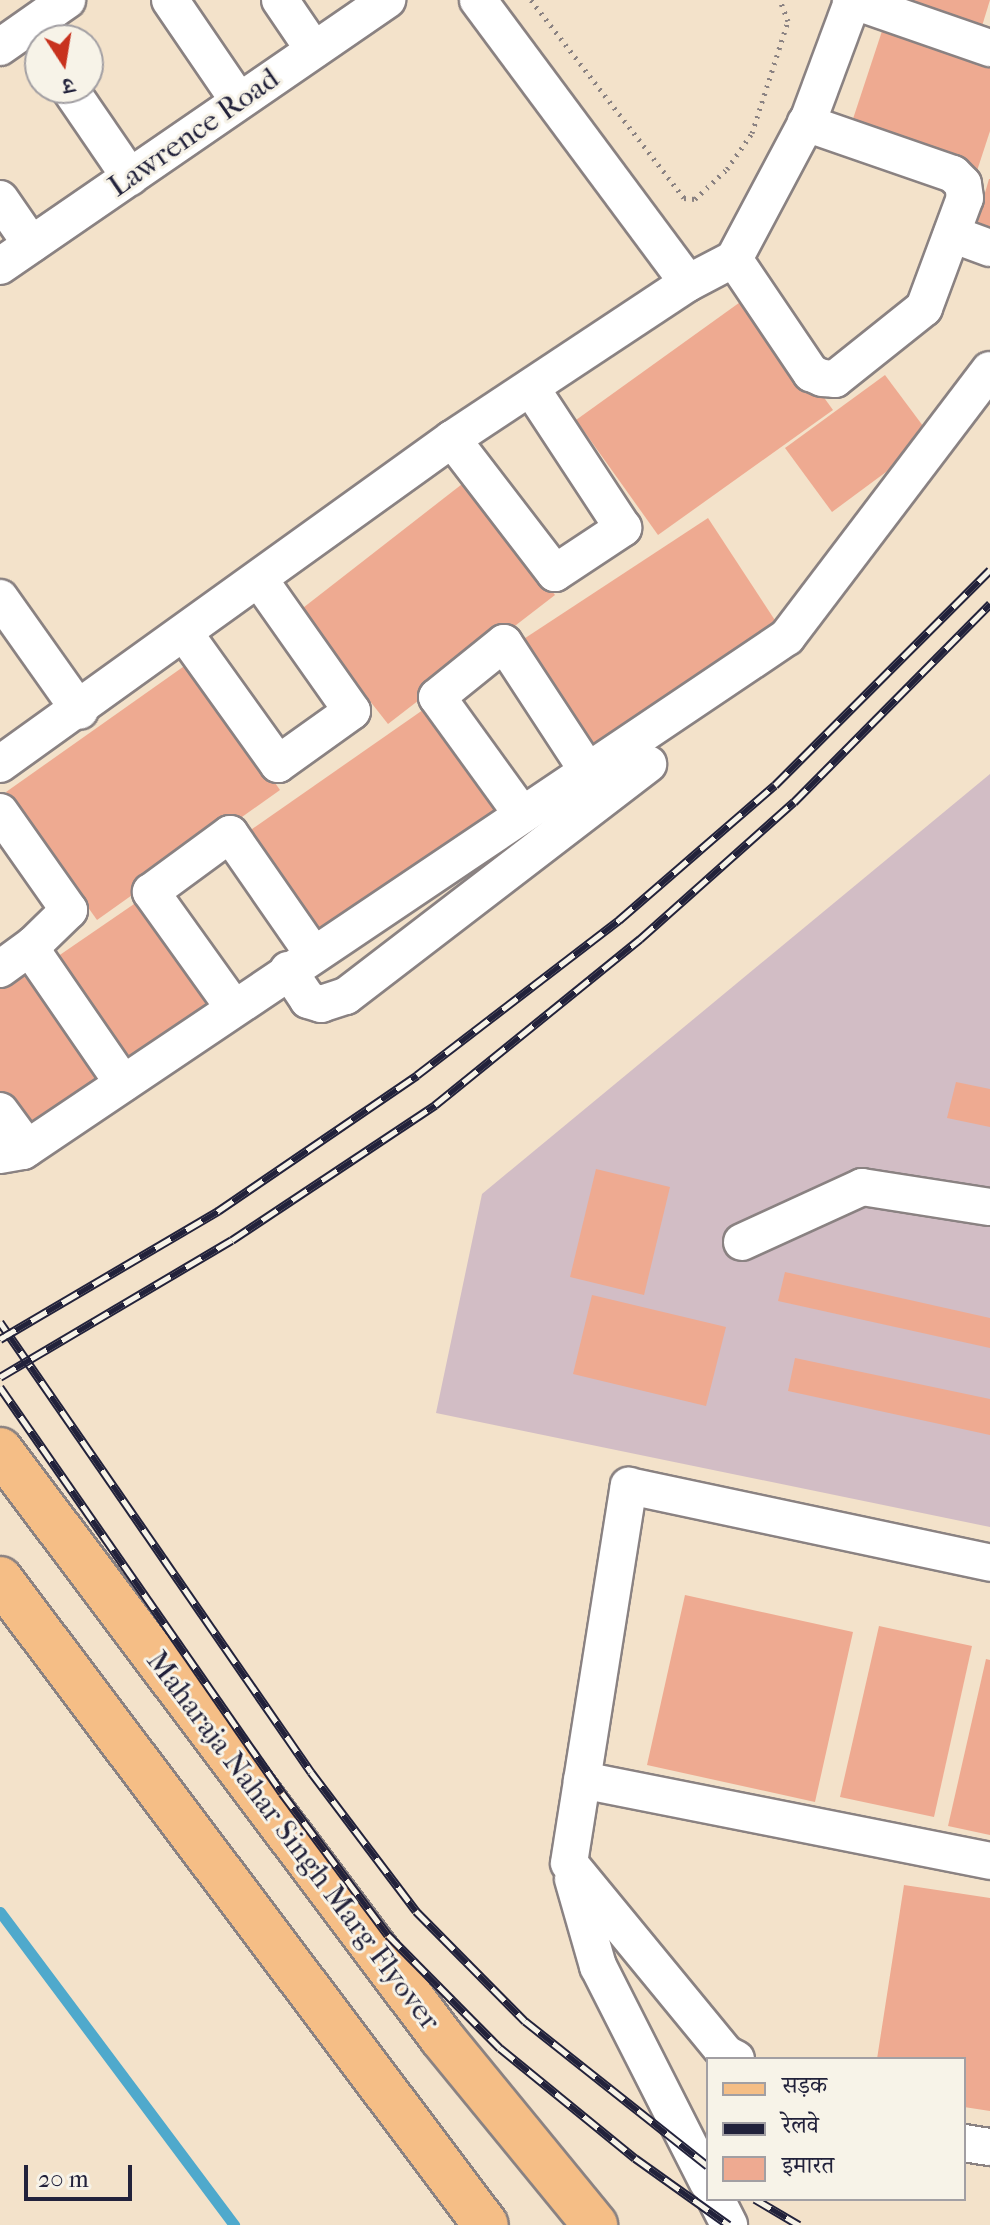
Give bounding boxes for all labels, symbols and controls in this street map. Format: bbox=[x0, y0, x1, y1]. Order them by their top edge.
north arrow bbox=[24, 24, 104, 104]
street label: Lawrence Road bbox=[102, 61, 286, 205]
text: उ bbox=[60, 72, 77, 99]
street label: Maharaja Nahar Singh Marg Flyover bbox=[138, 1644, 448, 2038]
legend bbox=[706, 2057, 966, 2201]
text: सड़क bbox=[782, 2071, 827, 2099]
text: रेलवे bbox=[782, 2111, 819, 2139]
scale bar bbox=[28, 2149, 136, 2199]
text: इमारत bbox=[782, 2151, 834, 2179]
text: 20 m bbox=[38, 2165, 89, 2193]

